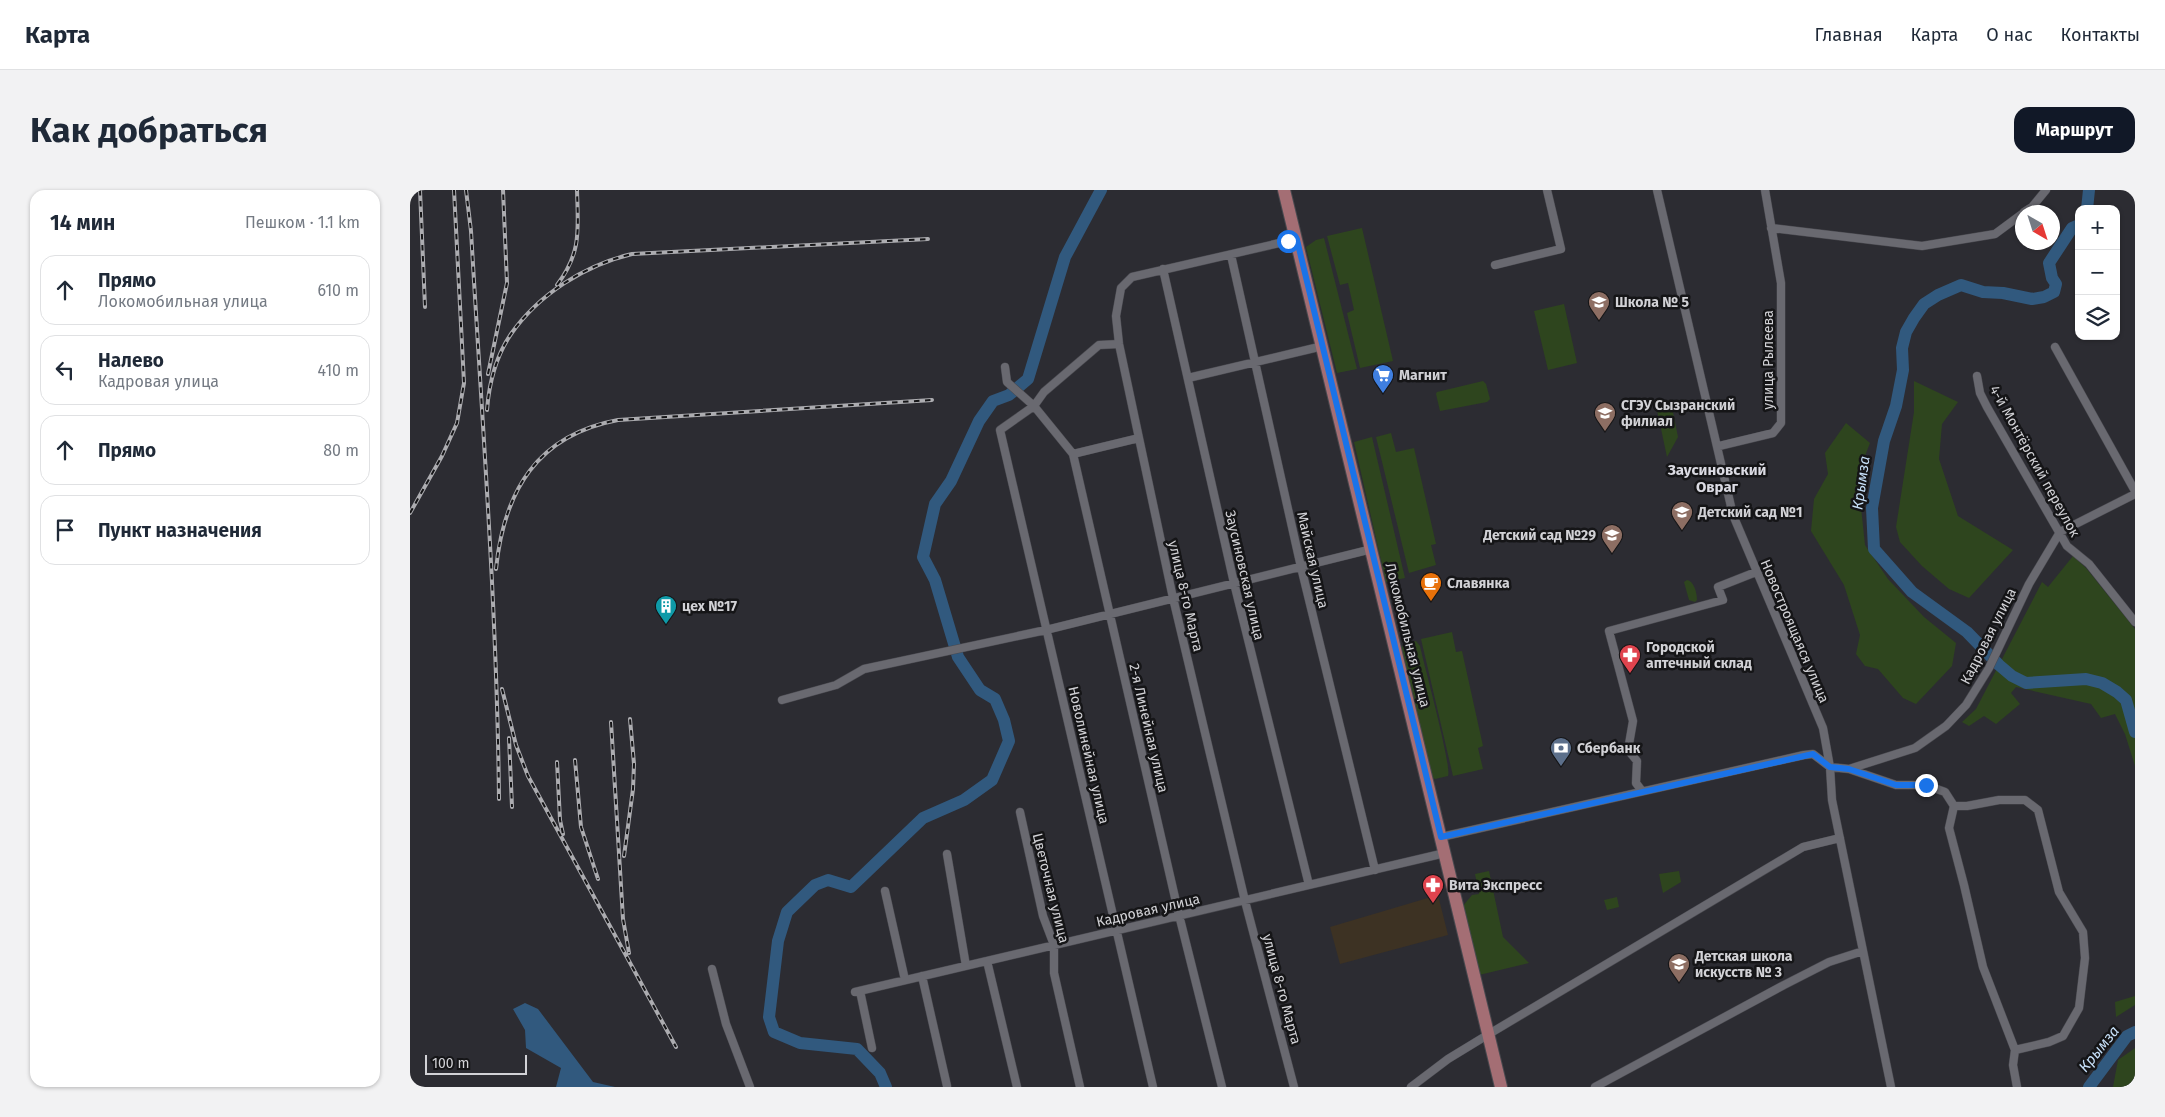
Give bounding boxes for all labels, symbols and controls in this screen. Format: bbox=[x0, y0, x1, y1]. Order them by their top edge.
text: Карта bbox=[25, 21, 90, 49]
text: Главная bbox=[1815, 24, 1883, 46]
text: Карта bbox=[1911, 24, 1958, 46]
text: О нас bbox=[1986, 24, 2033, 46]
text: Контакты bbox=[2061, 24, 2140, 46]
button: Маршрут bbox=[2014, 107, 2135, 153]
text: Как добраться bbox=[30, 109, 268, 151]
north arrow bbox=[2015, 205, 2060, 250]
map controls bbox=[2075, 205, 2120, 340]
button: + bbox=[2075, 205, 2120, 250]
text: 14 мин bbox=[50, 210, 115, 236]
text: Пешком · 1.1 km bbox=[245, 213, 360, 232]
route start bbox=[1277, 230, 1300, 253]
button: − bbox=[2075, 250, 2120, 295]
text: Прямо bbox=[98, 269, 156, 292]
icon: ahead bbox=[51, 276, 79, 304]
text: 610 m bbox=[317, 281, 359, 300]
school or university icon: Школа № 5 bbox=[1587, 290, 1611, 321]
text: Локомобильная улица bbox=[98, 292, 268, 311]
place label: Школа № 5 bbox=[1615, 294, 1689, 311]
button: layers bbox=[2075, 295, 2120, 340]
street label: улица Рылеева bbox=[1760, 310, 1777, 410]
text: Налево bbox=[98, 349, 164, 372]
icon: left bbox=[51, 356, 79, 384]
text: 410 m bbox=[318, 361, 359, 380]
supermarket icon: Магнит bbox=[1371, 363, 1395, 394]
place label: Магнит bbox=[1399, 367, 1447, 384]
text: Кадровая улица bbox=[98, 372, 219, 391]
street label: 4-й Монтёрский переулок bbox=[1986, 382, 2084, 541]
place label: СГЭУ Сызранский филиал bbox=[1621, 397, 1735, 430]
school or university icon: СГЭУ Сызранский филиал bbox=[1593, 401, 1617, 432]
icon: ahead bbox=[51, 436, 79, 464]
text: Прямо bbox=[98, 439, 156, 462]
text: 80 m bbox=[323, 441, 359, 460]
water label: Крымза bbox=[1848, 455, 1874, 511]
district label: Заусиновский Овраг bbox=[1667, 461, 1766, 496]
school or university icon: Детский сад №1 bbox=[1670, 500, 1694, 531]
place label: Детский сад №1 bbox=[1697, 504, 1802, 521]
street label: Заусиновская улица bbox=[1221, 509, 1268, 642]
street label: Майская улица bbox=[1293, 510, 1332, 610]
icon: arrive bbox=[51, 516, 79, 544]
text: Пункт назначения bbox=[98, 519, 262, 542]
school or university icon: Детский сад №29 bbox=[1600, 523, 1624, 554]
place label: Детский сад №29 bbox=[1482, 527, 1596, 544]
street label: улица 8-го Марта bbox=[1164, 539, 1207, 653]
street label: Новостроящаяся улица bbox=[1757, 557, 1833, 706]
street label: Локомобильная улица bbox=[1381, 561, 1434, 709]
cafe icon: Славянка bbox=[1419, 571, 1443, 602]
place label: Славянка bbox=[1447, 575, 1510, 592]
street label: Кадровая улица bbox=[1957, 585, 2020, 687]
building icon: цех №17 bbox=[654, 594, 678, 625]
place label: цех №17 bbox=[682, 598, 738, 615]
place label: Городской аптечный склад bbox=[1646, 639, 1752, 672]
pharmacy icon: Городской аптечный склад bbox=[1618, 643, 1642, 674]
street label: 2-я Линейная улица bbox=[1125, 662, 1172, 794]
street label: Новолинейная улица bbox=[1064, 685, 1113, 826]
bank icon: Сбербанк bbox=[1549, 736, 1573, 767]
place label: Сбербанк bbox=[1577, 740, 1641, 757]
route end bbox=[1915, 774, 1938, 797]
street label: Цветочная улица bbox=[1029, 831, 1072, 945]
pharmacy icon: Вита Экспресс bbox=[1421, 873, 1445, 904]
place label: Вита Экспресс bbox=[1449, 877, 1542, 894]
street label: Кадровая улица bbox=[1095, 890, 1202, 931]
street label: улица 8-го Марта bbox=[1259, 932, 1304, 1046]
place label: Детская школа искусств № 3 bbox=[1694, 948, 1793, 981]
school or university icon: Детская школа искусств № 3 bbox=[1667, 952, 1691, 983]
water label: Крымза bbox=[2075, 1022, 2123, 1076]
scale bar bbox=[425, 1052, 528, 1075]
text: 100 m bbox=[432, 1055, 469, 1072]

